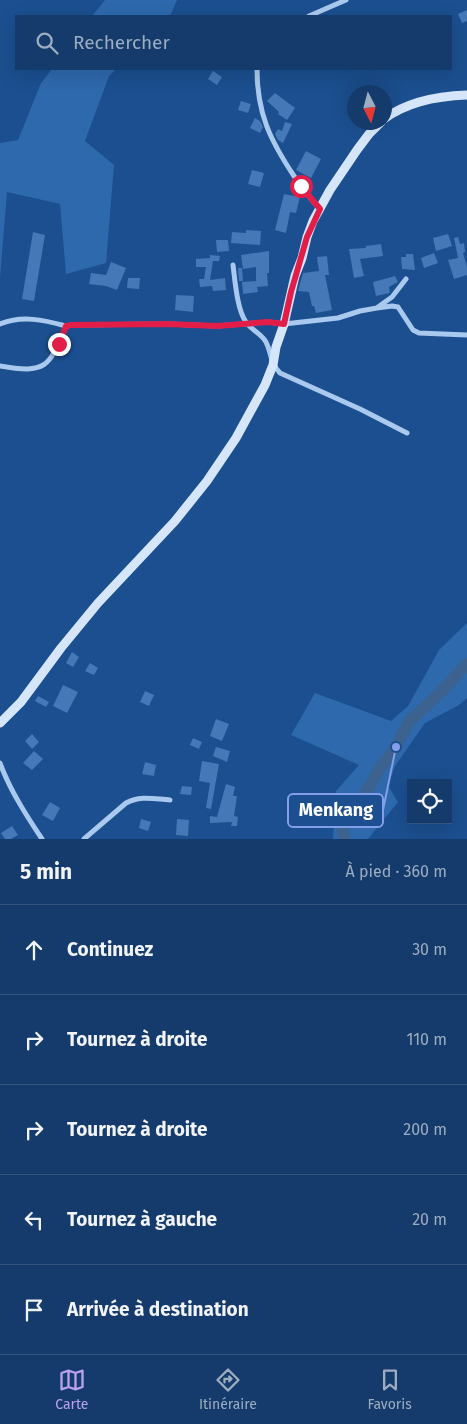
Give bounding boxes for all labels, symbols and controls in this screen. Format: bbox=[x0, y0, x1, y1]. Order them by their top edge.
search box bbox=[15, 15, 452, 70]
icon: search bbox=[33, 29, 61, 57]
text: Rechercher bbox=[73, 31, 170, 54]
north arrow bbox=[347, 85, 392, 130]
route start bbox=[290, 175, 313, 198]
route end bbox=[48, 333, 71, 356]
map controls bbox=[407, 779, 452, 824]
button: locate bbox=[407, 779, 452, 824]
callout: Menkang bbox=[288, 794, 383, 827]
text: Menkang bbox=[299, 799, 373, 821]
text: 5 min bbox=[20, 859, 72, 885]
text: À pied · 360 m bbox=[346, 862, 447, 881]
icon: ahead bbox=[20, 936, 48, 964]
text: Continuez bbox=[67, 938, 153, 961]
text: 30 m bbox=[412, 940, 447, 959]
icon: right bbox=[20, 1026, 48, 1054]
text: Tournez à droite bbox=[67, 1028, 208, 1051]
text: 110 m bbox=[406, 1030, 447, 1049]
icon: right bbox=[20, 1116, 48, 1144]
text: Tournez à droite bbox=[67, 1118, 208, 1141]
text: 200 m bbox=[403, 1120, 447, 1139]
icon: left bbox=[20, 1206, 48, 1234]
text: Tournez à gauche bbox=[67, 1208, 217, 1231]
text: 20 m bbox=[412, 1210, 447, 1229]
icon: arrive bbox=[20, 1296, 48, 1324]
text: Arrivée à destination bbox=[67, 1298, 249, 1321]
tab: Carte bbox=[55, 1366, 88, 1413]
tab: Itinéraire bbox=[199, 1366, 257, 1413]
tab: Favoris bbox=[367, 1366, 412, 1413]

